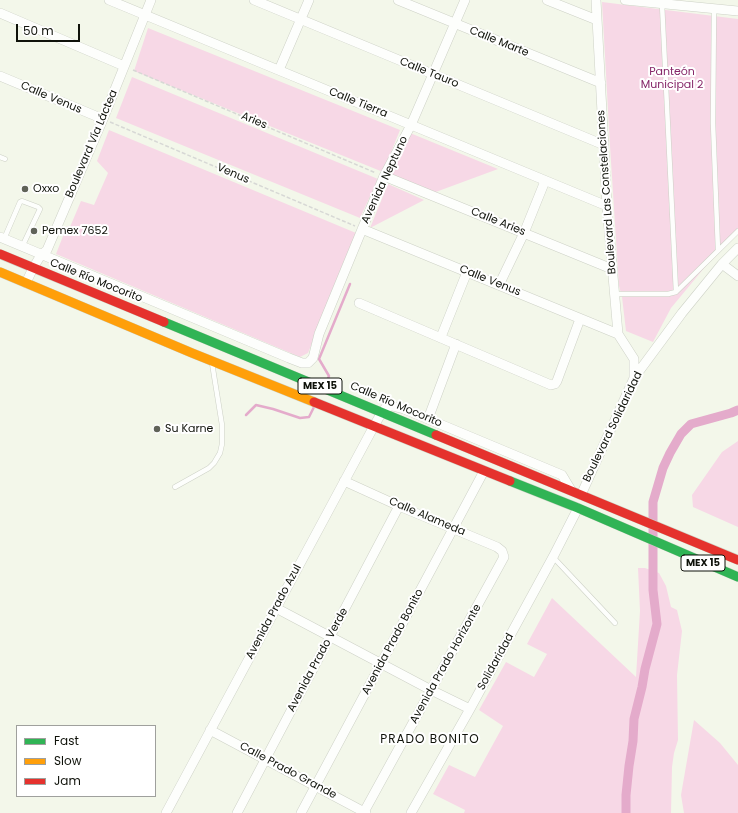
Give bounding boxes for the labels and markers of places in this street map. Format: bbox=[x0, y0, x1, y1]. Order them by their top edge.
place label: Oxxo bbox=[33, 182, 59, 196]
marker: Oxxo bbox=[20, 184, 30, 194]
place label: Pemex 7652 bbox=[42, 224, 108, 238]
marker: Pemex 7652 bbox=[29, 226, 39, 236]
place label: Su Karne bbox=[165, 422, 213, 436]
marker: Su Karne bbox=[152, 424, 162, 434]

